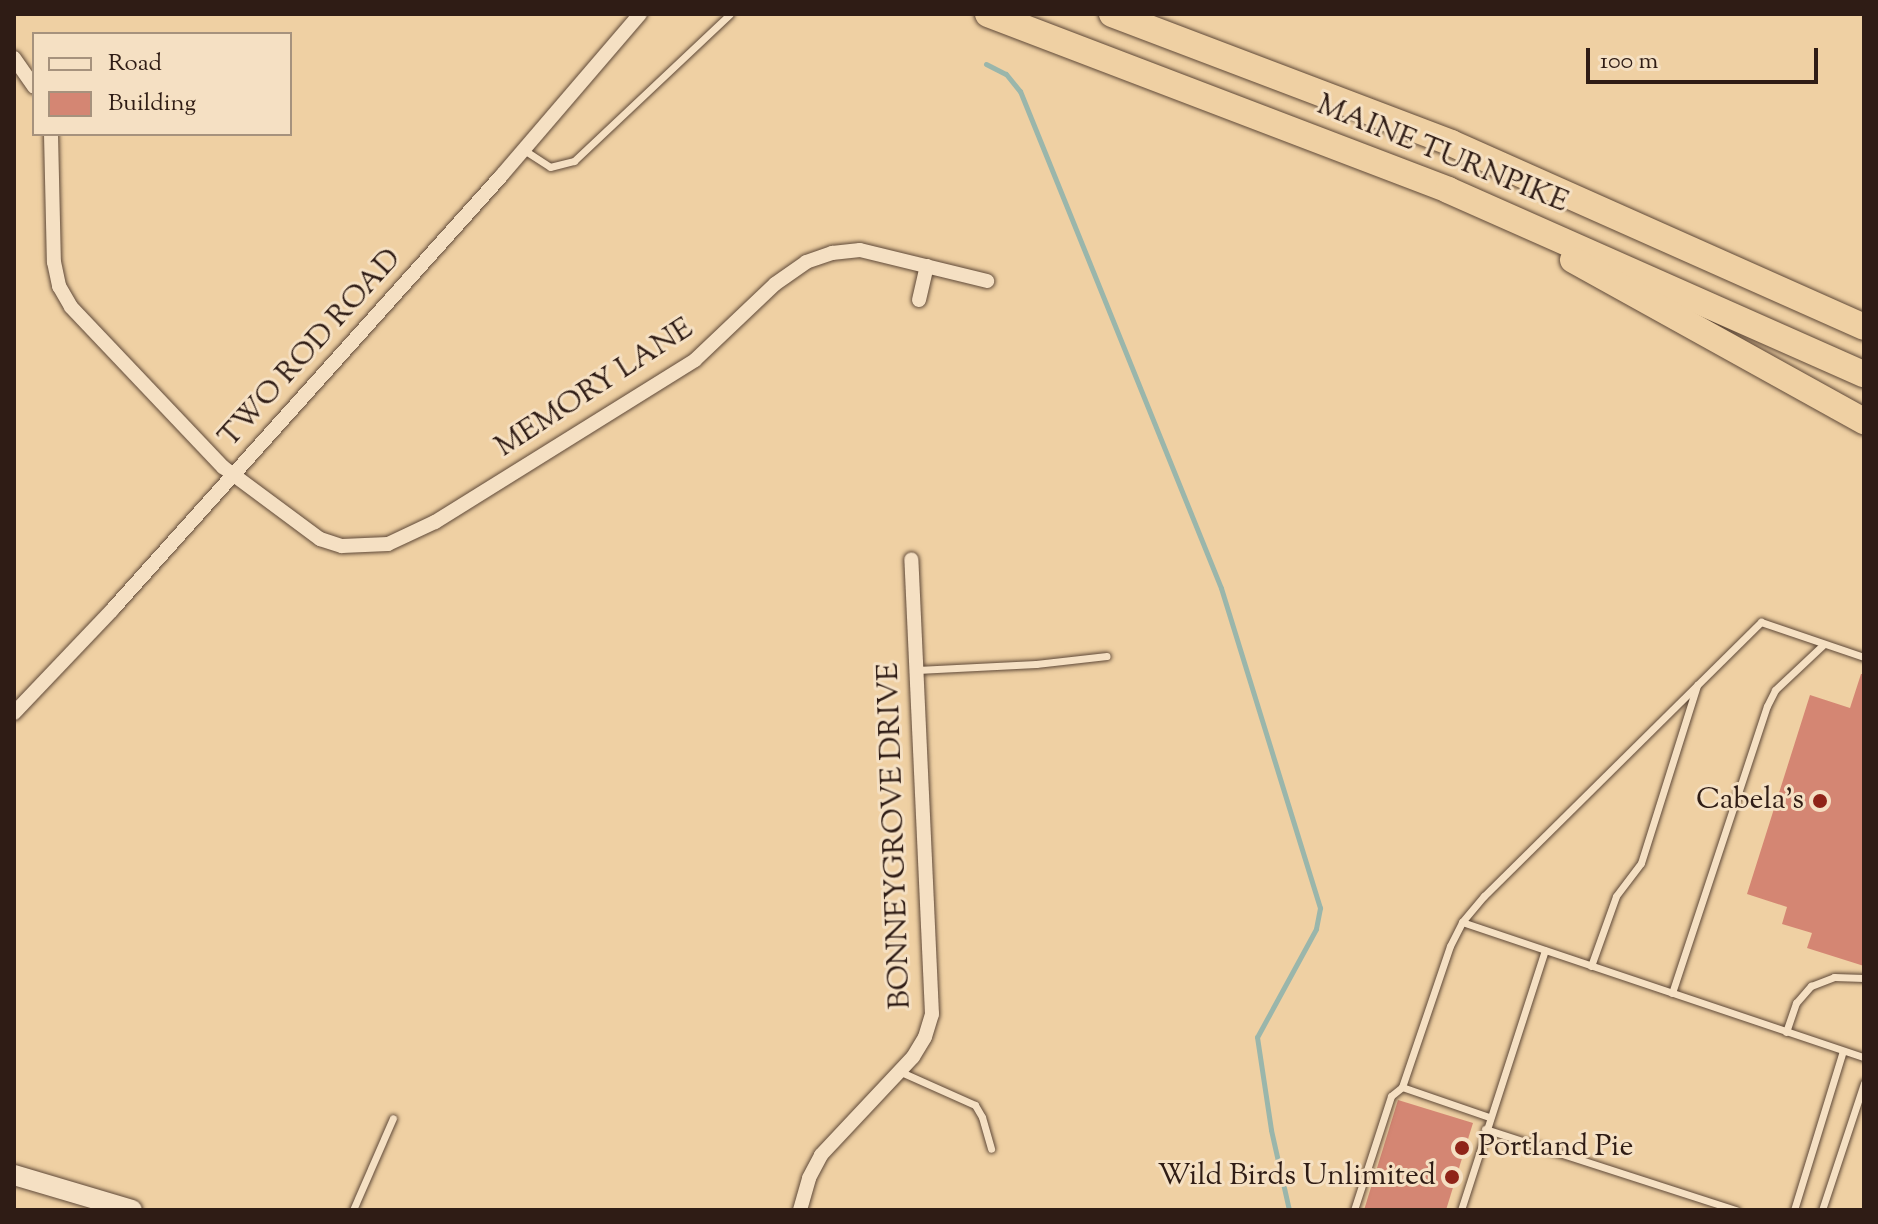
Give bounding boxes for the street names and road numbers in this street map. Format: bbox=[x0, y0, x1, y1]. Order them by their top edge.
street label: MAINE TURNPIKE bbox=[1311, 88, 1573, 222]
street label: TWO ROD ROAD bbox=[212, 242, 410, 456]
street label: MEMORY LANE bbox=[489, 312, 701, 466]
street label: BONNEYGROVE DRIVE bbox=[872, 662, 920, 1010]

